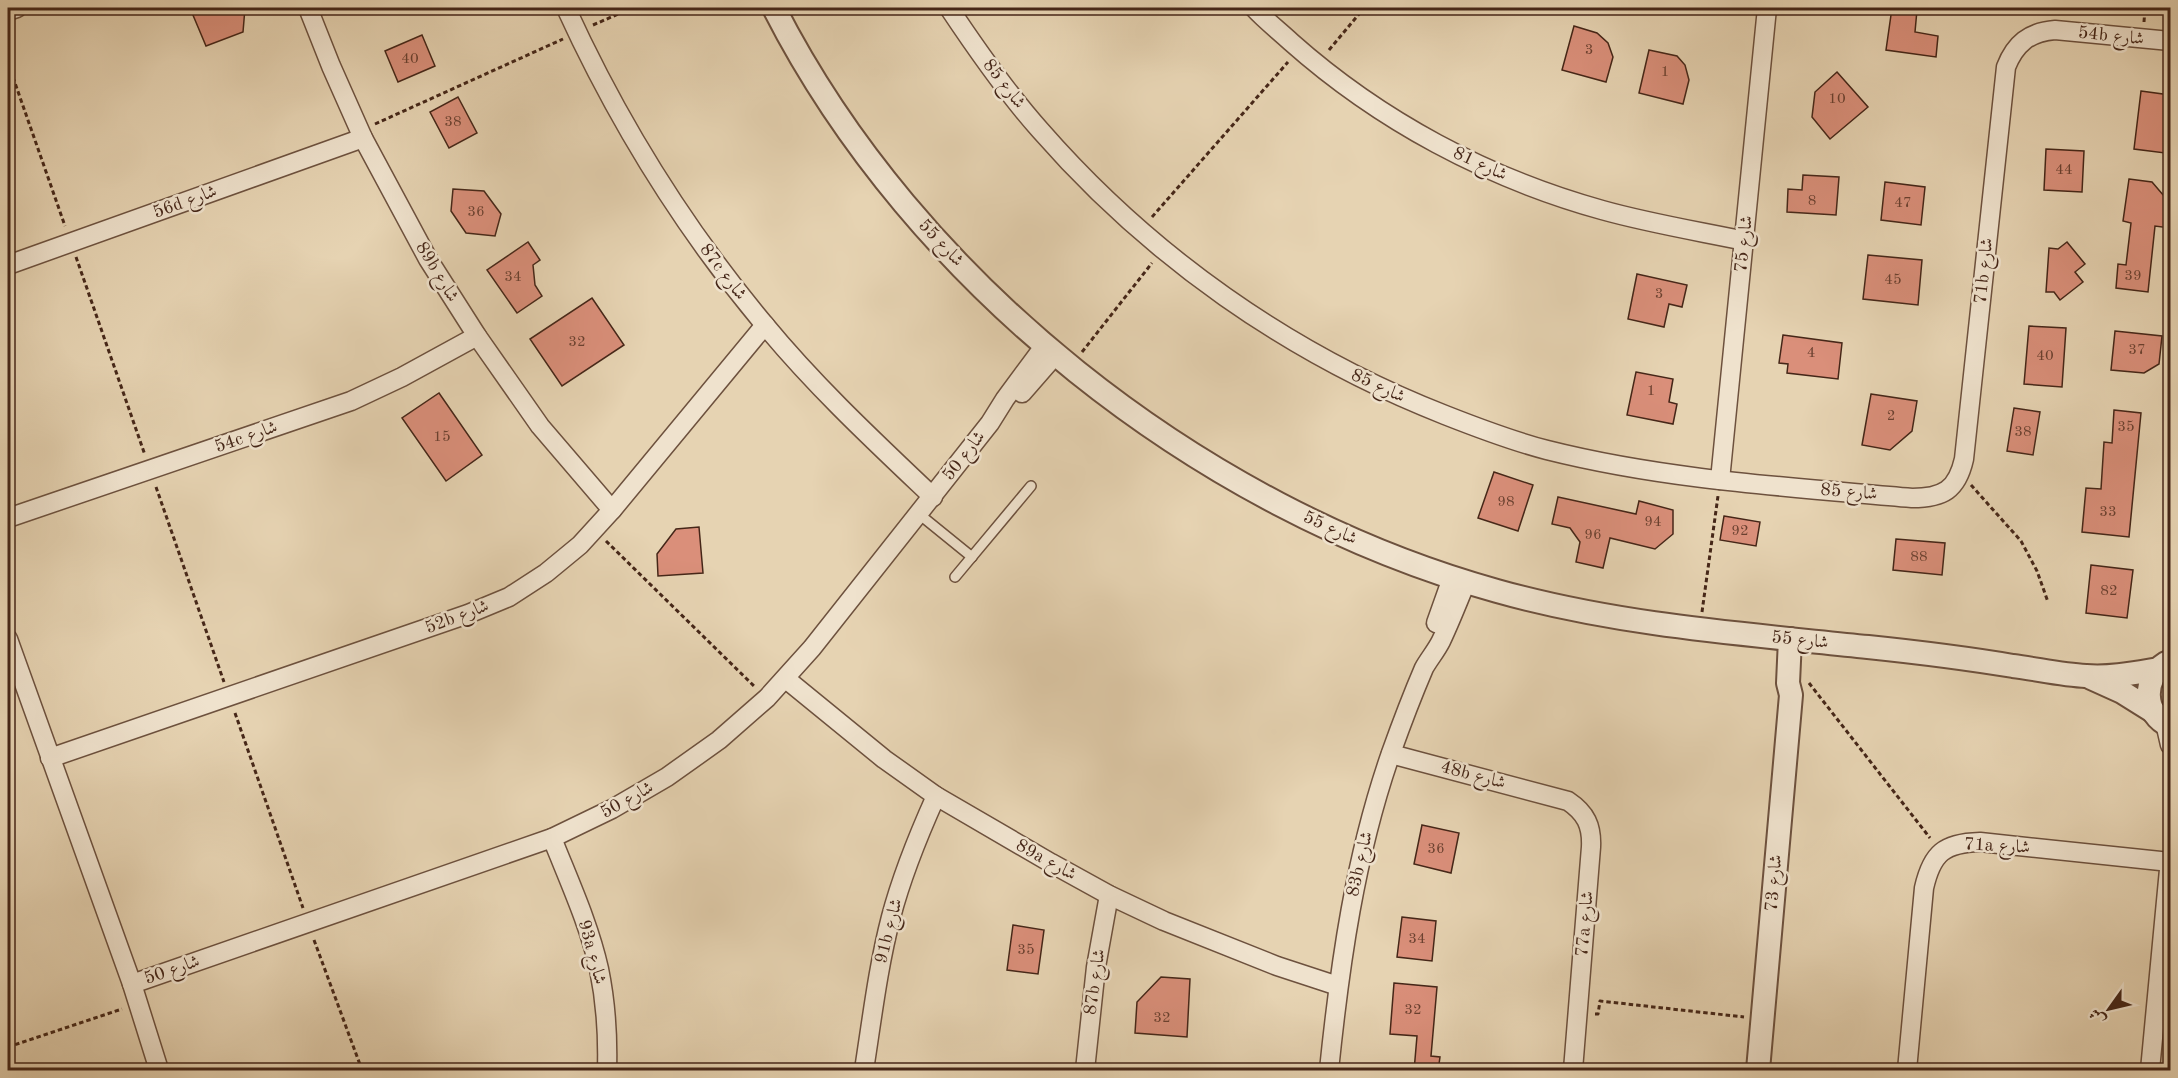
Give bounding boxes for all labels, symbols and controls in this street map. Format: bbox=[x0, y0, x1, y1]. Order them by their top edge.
street label: 54b شارع bbox=[2077, 24, 2145, 53]
house number: 3 bbox=[1585, 43, 1593, 58]
house number: 40 bbox=[401, 52, 419, 67]
street label: شارع 85 bbox=[975, 56, 1029, 115]
house number: 1 bbox=[1661, 65, 1669, 80]
house number: 10 bbox=[1828, 92, 1846, 107]
house number: 38 bbox=[444, 115, 462, 130]
street label: شارع 81 bbox=[1448, 144, 1510, 189]
house number: 44 bbox=[2055, 163, 2073, 178]
street label: 56d شارع bbox=[151, 182, 221, 227]
house number: 8 bbox=[1808, 194, 1816, 209]
house number: 47 bbox=[1894, 196, 1912, 211]
house number: 36 bbox=[467, 205, 485, 220]
street label: شارع 75 bbox=[1732, 215, 1761, 274]
street label: شارع 55 bbox=[911, 216, 967, 273]
street label: 71b شارع bbox=[1972, 237, 2001, 305]
street label: 89b شارع bbox=[408, 239, 462, 308]
street label: 87c شارع bbox=[692, 241, 750, 306]
house number: 39 bbox=[2124, 269, 2142, 284]
house number: 34 bbox=[504, 270, 522, 285]
house number: 45 bbox=[1884, 273, 1902, 288]
house number: 3 bbox=[1655, 287, 1663, 302]
house number: 32 bbox=[568, 335, 586, 350]
house number: 37 bbox=[2128, 343, 2146, 358]
house number: 4 bbox=[1807, 346, 1815, 361]
house number: 40 bbox=[2036, 349, 2054, 364]
street label: شارع 85 bbox=[1346, 366, 1408, 411]
house number: 1 bbox=[1647, 384, 1655, 399]
house number: 2 bbox=[1887, 409, 1895, 424]
street label: 54c شارع bbox=[212, 418, 281, 461]
house number: 35 bbox=[2117, 420, 2135, 435]
house number: 38 bbox=[2014, 425, 2032, 440]
street label: شارع 50 bbox=[939, 428, 993, 487]
house number: 15 bbox=[433, 430, 451, 445]
street label: شارع 85 bbox=[1819, 481, 1878, 508]
house number: 98 bbox=[1497, 495, 1515, 510]
house number: 33 bbox=[2099, 505, 2117, 520]
street label: شارع 55 bbox=[1298, 508, 1360, 553]
house number: 94 bbox=[1644, 515, 1662, 530]
house number: 92 bbox=[1731, 524, 1749, 539]
house number: 96 bbox=[1584, 528, 1602, 543]
house number: 88 bbox=[1910, 550, 1928, 565]
house number: 82 bbox=[2100, 584, 2118, 599]
street label: 52b شارع bbox=[423, 597, 493, 642]
street label: شارع 55 bbox=[1770, 628, 1829, 657]
street label: 48b شارع bbox=[1437, 758, 1507, 797]
street label: شارع 50 bbox=[598, 778, 659, 826]
street label: 83b شارع bbox=[1344, 830, 1381, 899]
street label: 71a شارع bbox=[1963, 835, 2030, 862]
street label: 89a شارع bbox=[1010, 836, 1079, 888]
house number: 36 bbox=[1427, 842, 1445, 857]
street label: شارع 73 bbox=[1763, 854, 1790, 913]
street label: 77a شارع bbox=[1573, 890, 1602, 958]
street label: 91b شارع bbox=[872, 897, 911, 967]
street label: 93a شارع bbox=[570, 918, 609, 988]
house number: 34 bbox=[1408, 932, 1426, 947]
house number: 35 bbox=[1017, 943, 1035, 958]
street label: 87b شارع bbox=[1081, 948, 1113, 1017]
street label: شارع 50 bbox=[142, 952, 204, 993]
north arrow bbox=[2079, 979, 2139, 1039]
house number: 32 bbox=[1404, 1003, 1422, 1018]
text: ش bbox=[2087, 1005, 2109, 1027]
house number: 32 bbox=[1153, 1011, 1171, 1026]

